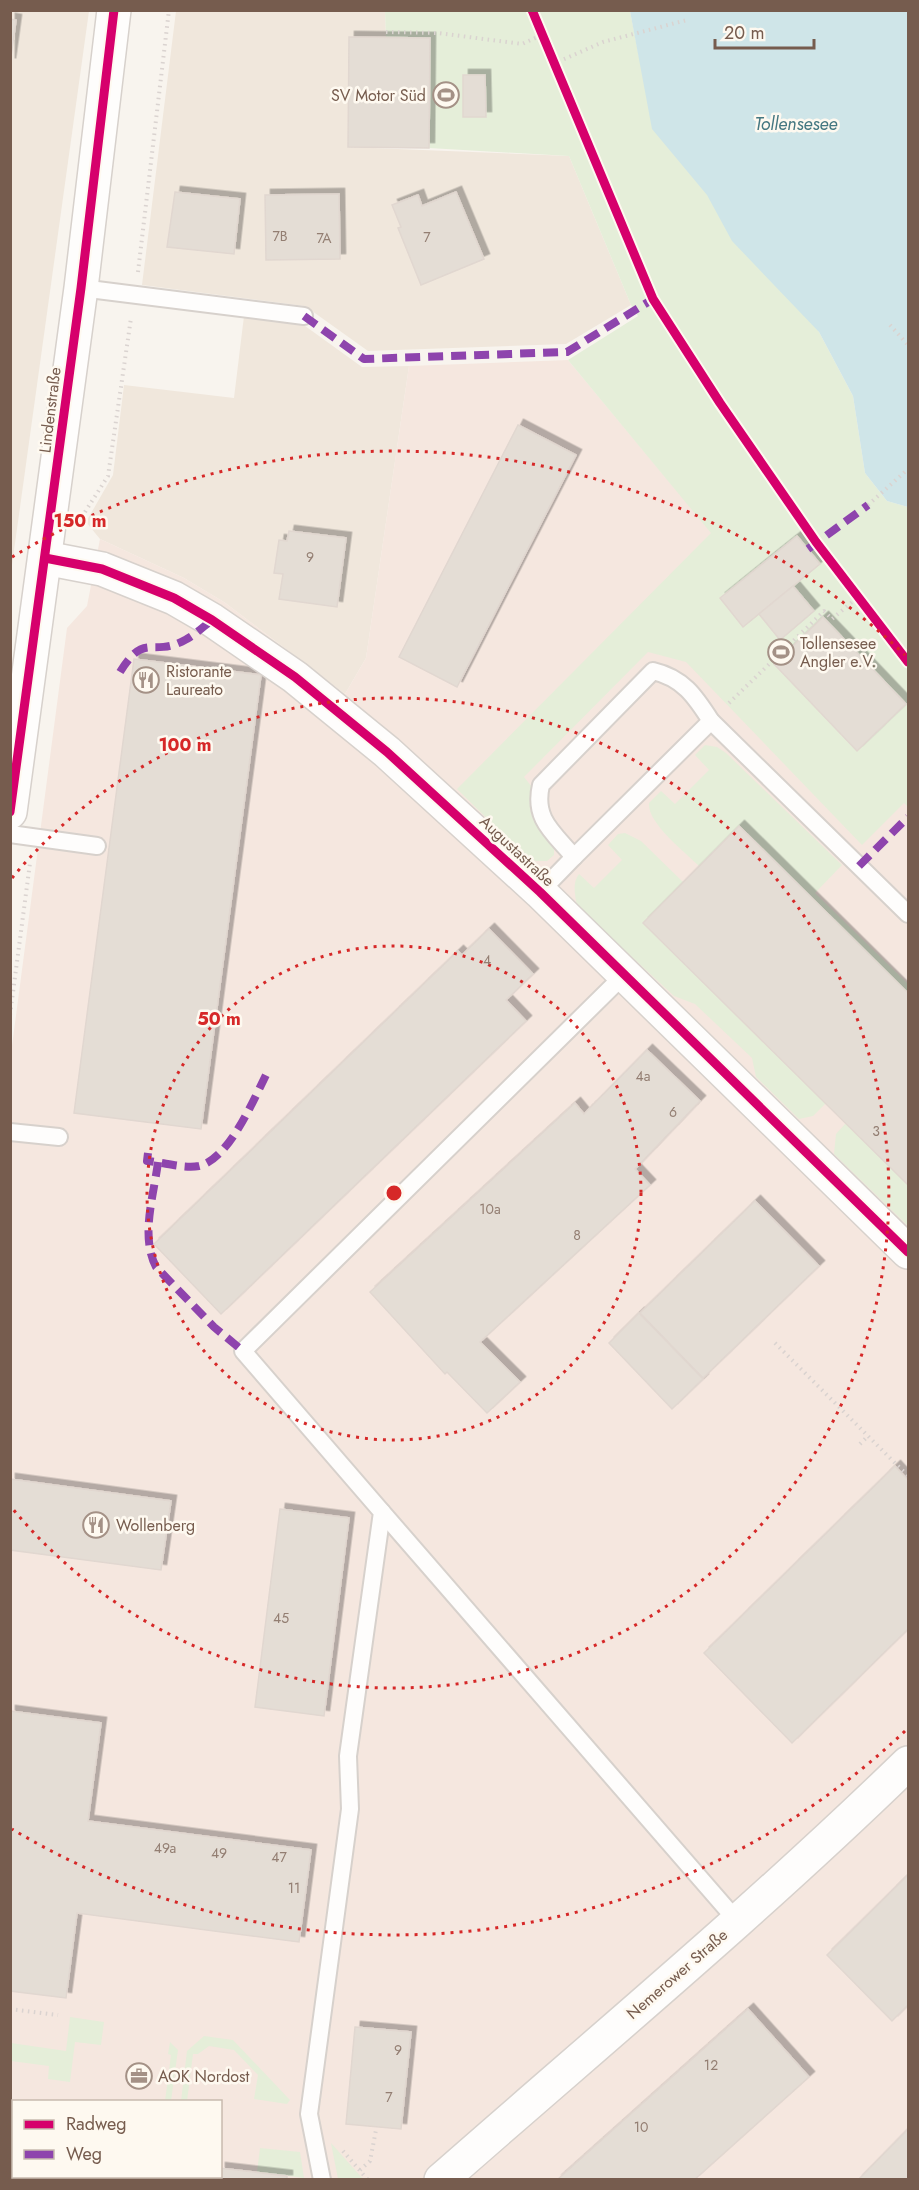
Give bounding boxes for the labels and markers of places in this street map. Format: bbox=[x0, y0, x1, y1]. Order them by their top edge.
sports icon: SV Motor Süd bbox=[431, 80, 461, 110]
place label: SV Motor Süd bbox=[331, 84, 426, 107]
place label: Tollensesee Angler e.V. bbox=[800, 632, 876, 673]
sports icon: Tollensesee Angler e.V. bbox=[766, 637, 796, 667]
place label: Ristorante Laureato bbox=[166, 660, 232, 701]
restaurant icon: Ristorante Laureato bbox=[131, 665, 161, 695]
centre of rings bbox=[384, 1183, 404, 1203]
restaurant icon: Wollenberg bbox=[81, 1510, 111, 1540]
place label: Wollenberg bbox=[116, 1514, 195, 1537]
office icon: AOK Nordost bbox=[124, 2061, 154, 2091]
place label: AOK Nordost bbox=[158, 2065, 249, 2088]

